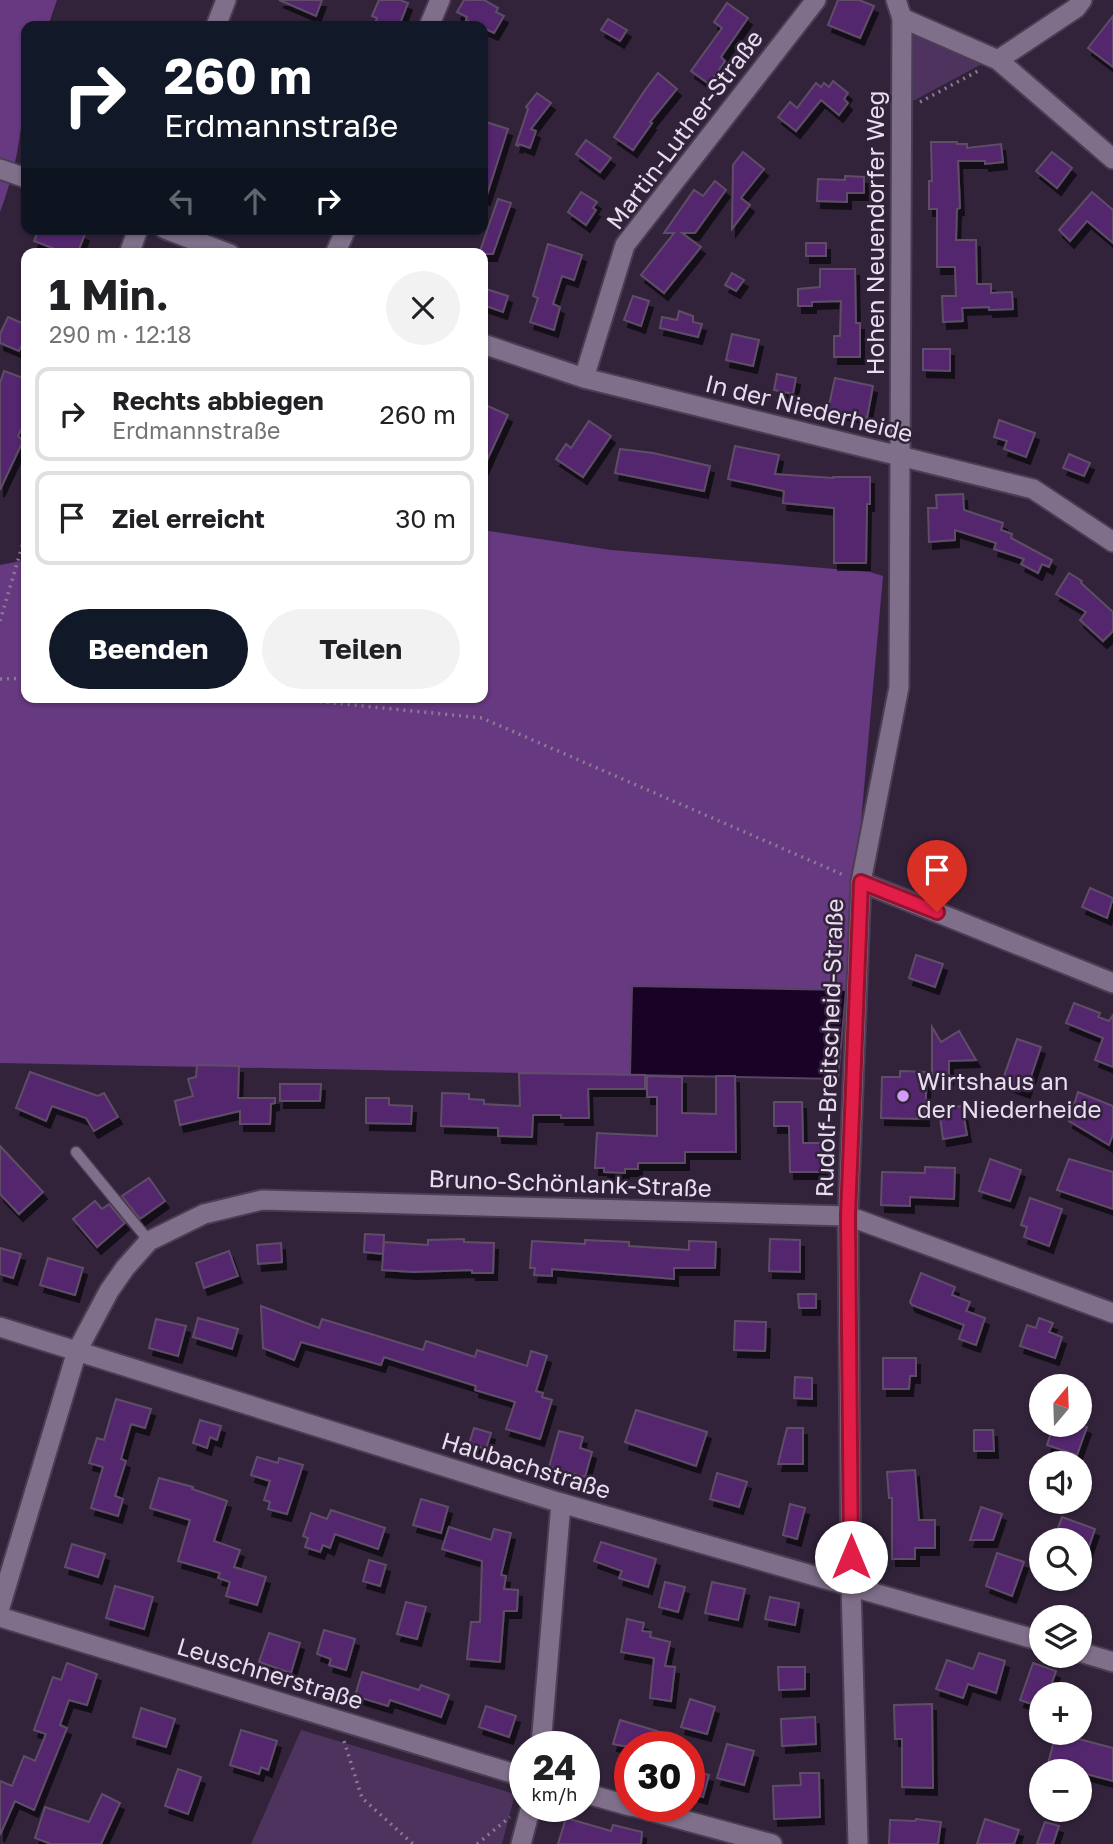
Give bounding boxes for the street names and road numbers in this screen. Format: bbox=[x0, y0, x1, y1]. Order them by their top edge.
street label: Martin-Luther-Straße bbox=[599, 24, 768, 234]
street label: Hohen Neuendorfer Weg bbox=[860, 91, 889, 376]
street label: In der Niederheide bbox=[703, 368, 916, 447]
street label: Rudolf-Breitscheid-Straße bbox=[809, 898, 848, 1198]
street label: Bruno-Schönlank-Straße bbox=[428, 1163, 712, 1202]
street label: Haubachstraße bbox=[438, 1425, 615, 1504]
street label: Leuschnerstraße bbox=[174, 1630, 367, 1715]

